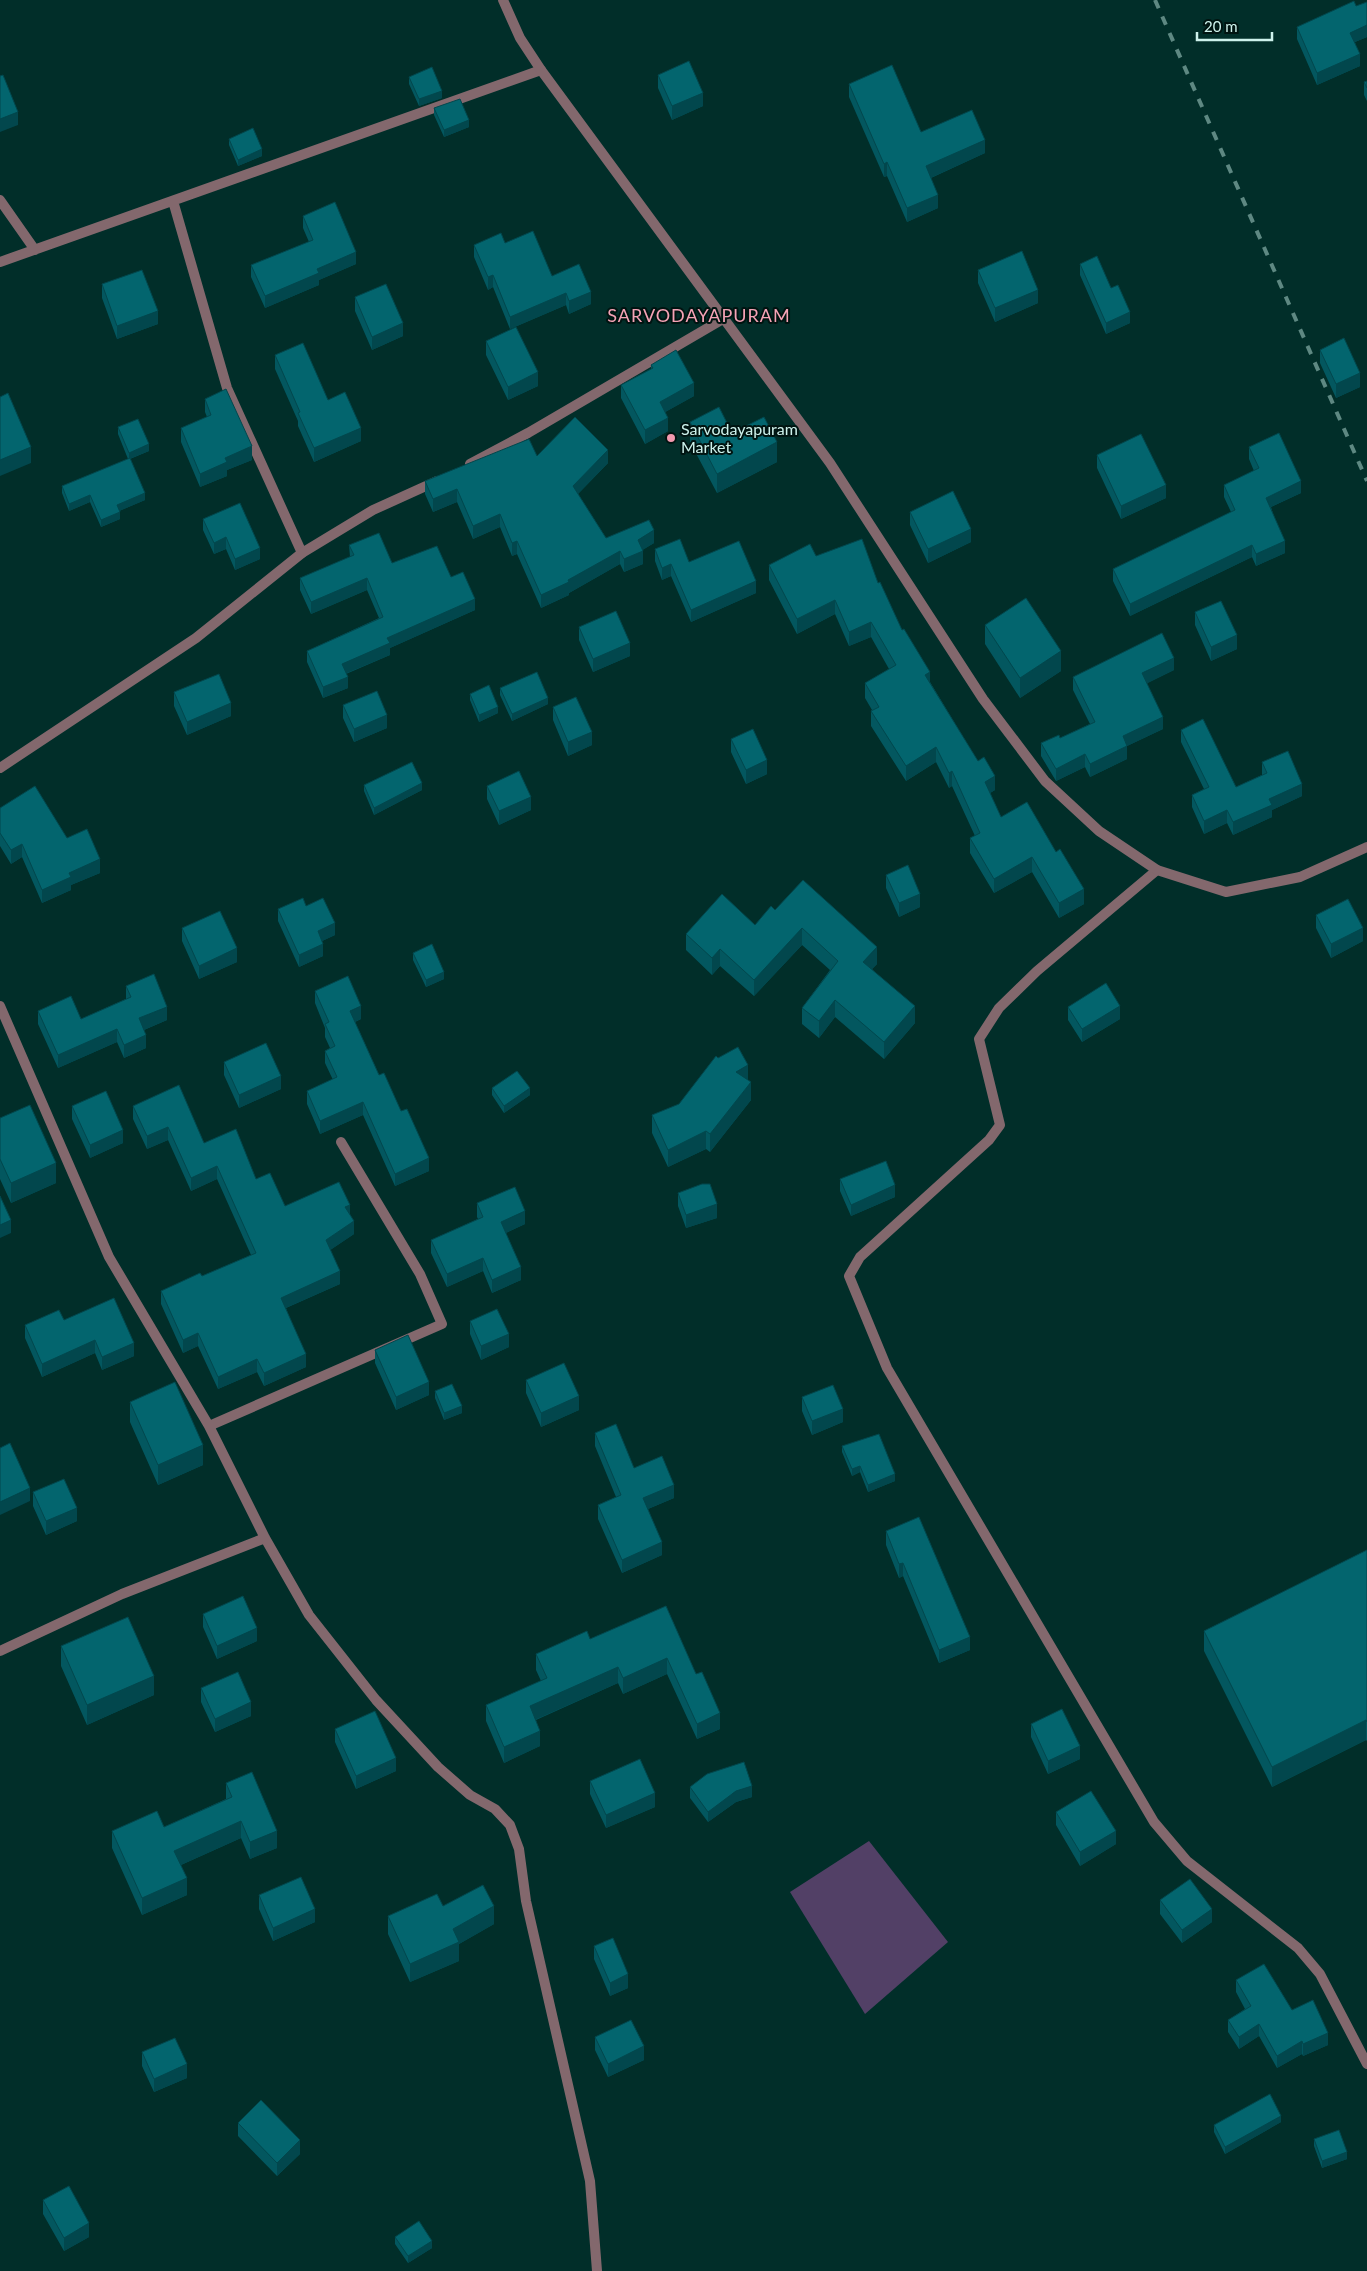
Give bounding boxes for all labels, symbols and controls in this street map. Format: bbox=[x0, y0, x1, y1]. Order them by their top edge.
scale bar bbox=[1197, 10, 1272, 42]
text: 20 m bbox=[1204, 17, 1238, 35]
district label: SARVODAYAPURAM bbox=[607, 304, 791, 326]
place label: Sarvodayapuram Market bbox=[681, 419, 798, 456]
marker: Sarvodayapuram Market bbox=[665, 432, 677, 444]

